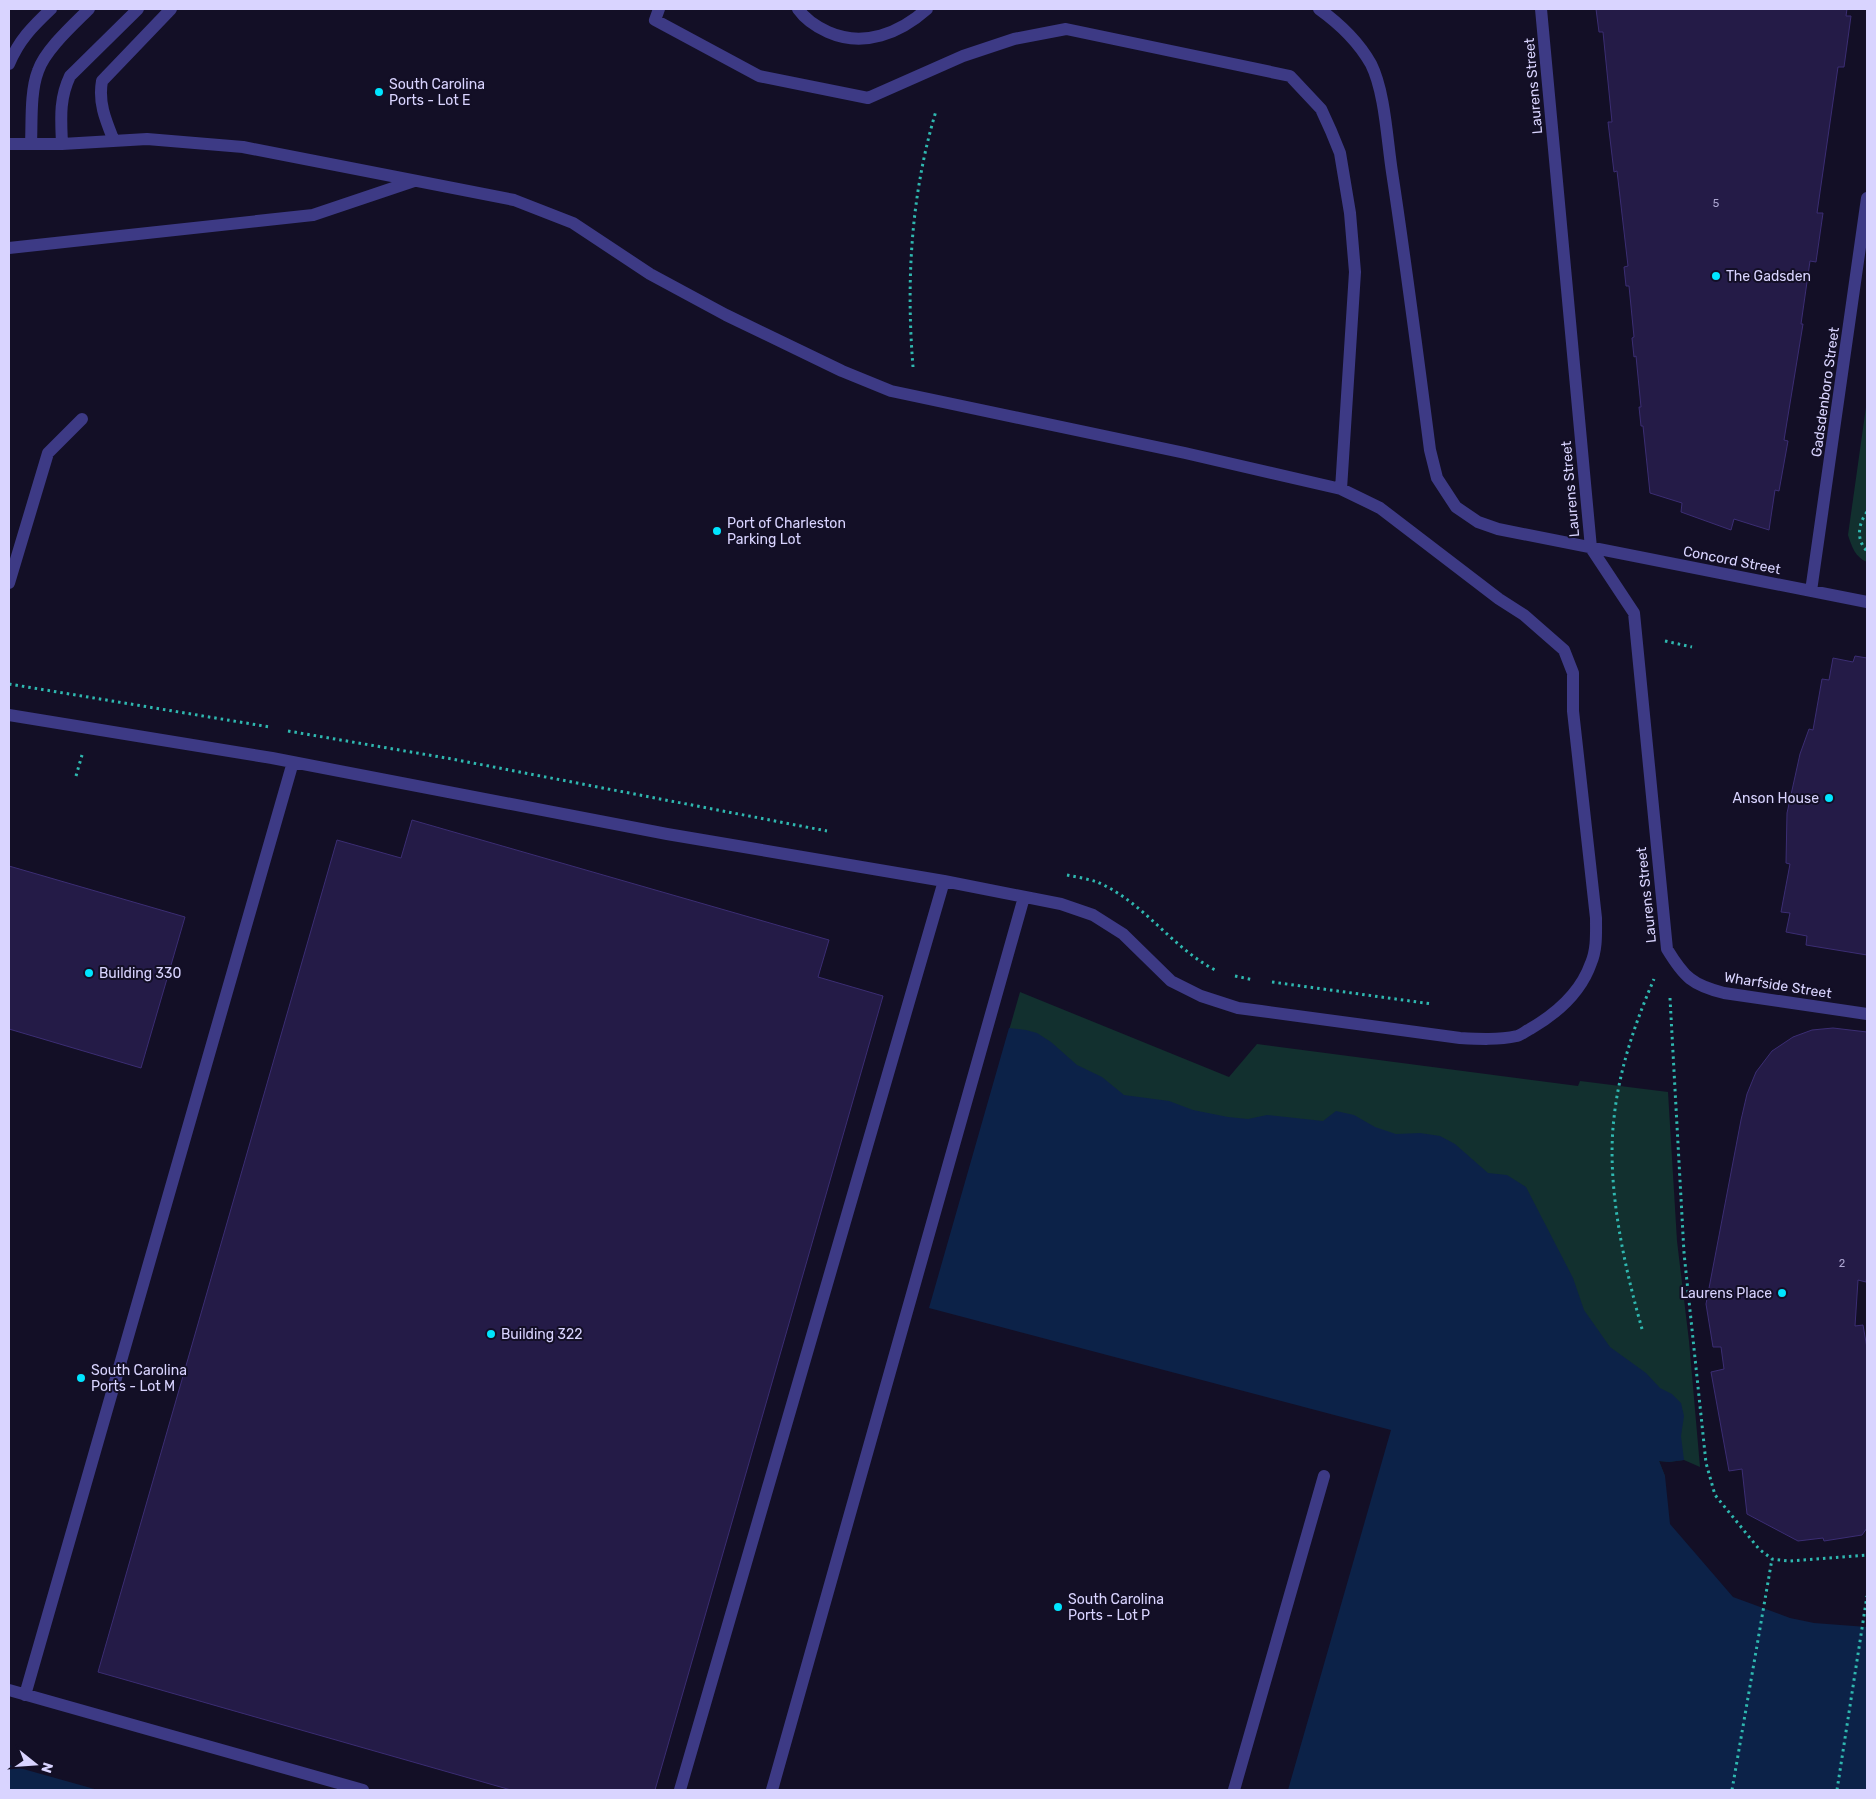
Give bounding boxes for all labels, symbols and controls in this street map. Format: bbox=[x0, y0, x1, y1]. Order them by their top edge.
street label: Laurens Street bbox=[1521, 37, 1546, 135]
place label: South Carolina Ports - Lot E bbox=[389, 76, 485, 109]
marker: South Carolina Ports - Lot E bbox=[373, 86, 385, 98]
house number: 5 bbox=[1713, 197, 1720, 210]
place label: The Gadsden bbox=[1726, 268, 1811, 285]
marker: The Gadsden bbox=[1710, 270, 1722, 282]
street label: Gadsdenboro Street bbox=[1808, 326, 1843, 458]
street label: Laurens Street bbox=[1558, 440, 1583, 538]
place label: Port of Charleston Parking Lot bbox=[727, 515, 846, 548]
marker: Port of Charleston Parking Lot bbox=[711, 525, 723, 537]
street label: Concord Street bbox=[1682, 543, 1783, 578]
place label: Anson House bbox=[1733, 790, 1819, 807]
marker: Anson House bbox=[1823, 792, 1835, 804]
street label: Laurens Street bbox=[1633, 846, 1660, 944]
place label: Building 330 bbox=[99, 965, 181, 982]
marker: Building 330 bbox=[83, 967, 95, 979]
street label: Wharfside Street bbox=[1723, 969, 1833, 1002]
house number: 2 bbox=[1839, 1257, 1845, 1270]
place label: Laurens Place bbox=[1680, 1285, 1772, 1302]
marker: Laurens Place bbox=[1776, 1287, 1788, 1299]
place label: Building 322 bbox=[501, 1326, 582, 1343]
marker: Building 322 bbox=[485, 1328, 497, 1340]
place label: South Carolina Ports - Lot M bbox=[91, 1362, 187, 1395]
marker: South Carolina Ports - Lot M bbox=[75, 1372, 87, 1384]
place label: South Carolina Ports - Lot P bbox=[1068, 1591, 1164, 1624]
marker: South Carolina Ports - Lot P bbox=[1052, 1601, 1064, 1613]
north arrow bbox=[10, 1739, 60, 1789]
text: N bbox=[37, 1760, 57, 1775]

